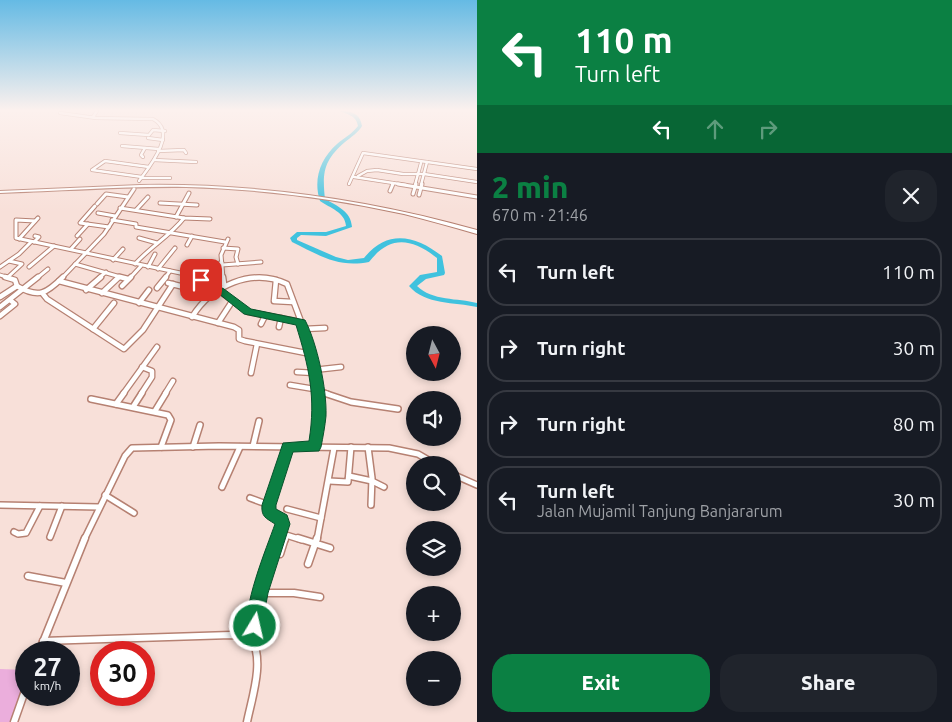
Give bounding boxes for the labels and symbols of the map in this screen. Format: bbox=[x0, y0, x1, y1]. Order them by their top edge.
pin bbox=[180, 259, 222, 301]
north arrow bbox=[406, 326, 461, 381]
position arrow bbox=[228, 599, 280, 651]
speed limit sign: 30 bbox=[90, 641, 155, 706]

